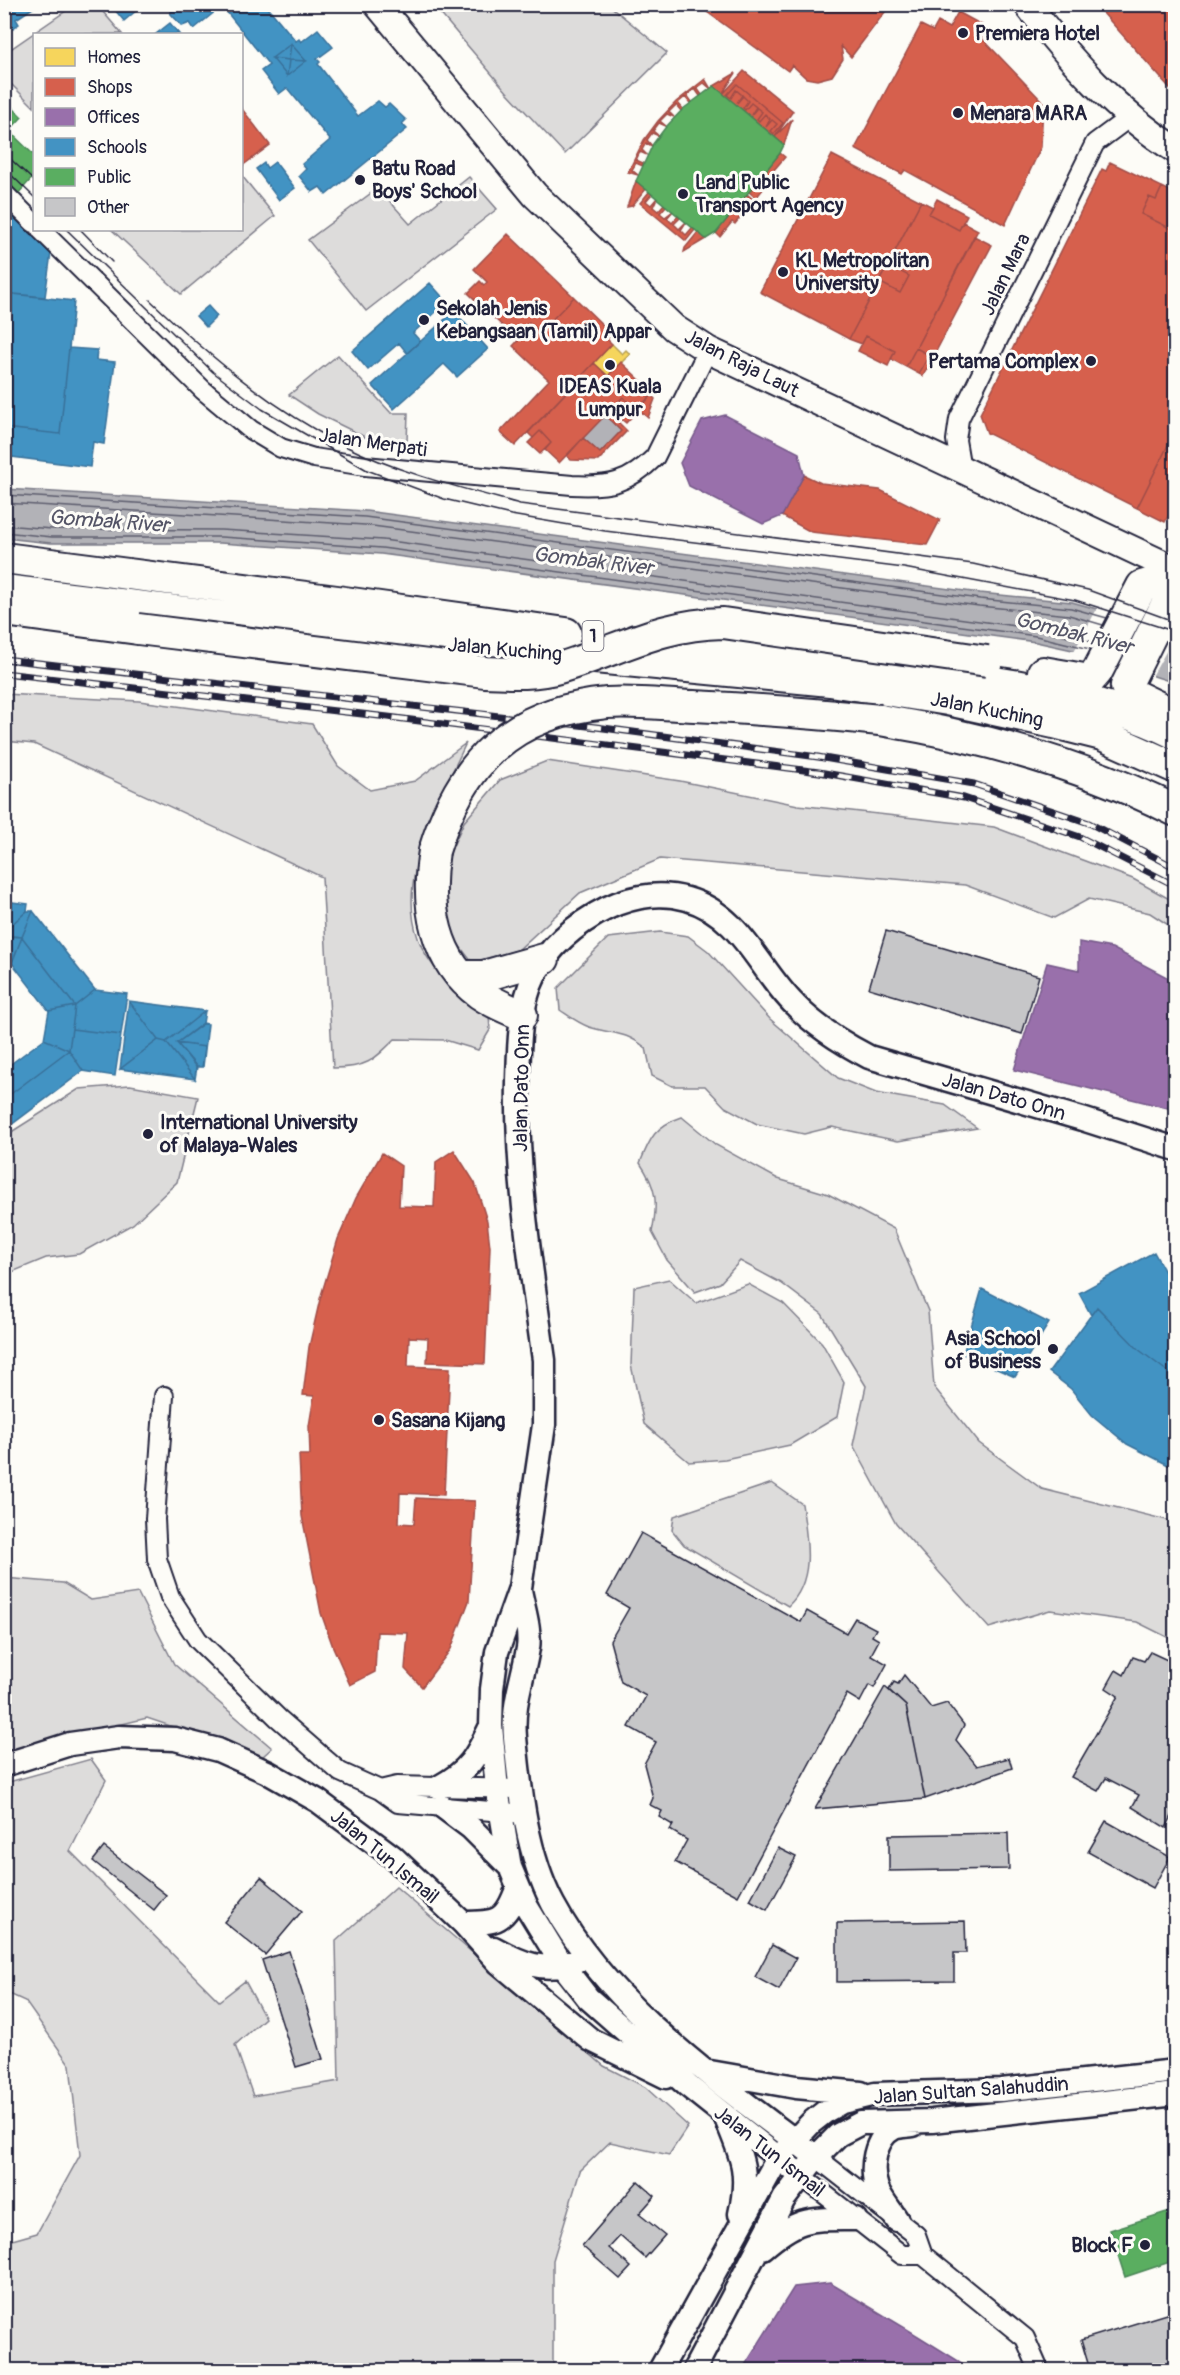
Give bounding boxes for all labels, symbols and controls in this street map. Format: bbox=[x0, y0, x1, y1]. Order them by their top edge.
place label: Premiera Hotel bbox=[975, 21, 1100, 46]
marker: Premiera Hotel bbox=[956, 26, 970, 40]
legend bbox=[33, 33, 243, 231]
text: Homes bbox=[87, 46, 140, 69]
text: Shops bbox=[87, 76, 132, 99]
place label: Menara MARA bbox=[970, 101, 1087, 126]
text: Offices bbox=[87, 106, 139, 129]
marker: Menara MARA bbox=[951, 106, 965, 120]
text: Schools bbox=[87, 136, 147, 159]
place label: Batu Road Boys' School bbox=[372, 156, 477, 204]
text: Public bbox=[87, 166, 131, 189]
place label: Land Public Transport Agency bbox=[694, 170, 844, 218]
marker: Batu Road Boys' School bbox=[353, 173, 367, 187]
marker: Land Public Transport Agency bbox=[676, 187, 690, 201]
text: Other bbox=[87, 196, 130, 219]
street label: Jalan Mara bbox=[975, 229, 1036, 319]
place label: KL Metropolitan University bbox=[795, 248, 929, 296]
marker: KL Metropolitan University bbox=[776, 265, 790, 279]
place label: Sekolah Jenis Kebangsaan (Tamil) Appar bbox=[436, 296, 653, 344]
marker: Sekolah Jenis Kebangsaan (Tamil) Appar bbox=[417, 313, 431, 327]
street label: Jalan Raja Laut bbox=[680, 324, 804, 403]
place label: Pertama Complex bbox=[928, 349, 1079, 374]
marker: Pertama Complex bbox=[1084, 354, 1098, 368]
marker: IDEAS Kuala Lumpur bbox=[603, 358, 617, 372]
place label: IDEAS Kuala Lumpur bbox=[558, 374, 662, 422]
street label: Jalan Merpati bbox=[317, 423, 429, 462]
water label: Gombak River bbox=[48, 504, 172, 539]
water label: Gombak River bbox=[532, 541, 657, 583]
water label: Gombak River bbox=[1012, 606, 1138, 662]
road number: 1 bbox=[582, 621, 604, 651]
street label: Jalan Kuching bbox=[447, 632, 563, 667]
street label: Jalan Kuching bbox=[928, 686, 1046, 733]
street label: Jalan Dato Onn bbox=[508, 1024, 535, 1152]
street label: Jalan Dato Onn bbox=[939, 1067, 1069, 1126]
place label: International University of Malaya-Wales bbox=[159, 1110, 358, 1158]
marker: International University of Malaya-Wales bbox=[141, 1127, 155, 1141]
place label: Asia School of Business bbox=[944, 1326, 1041, 1374]
marker: Asia School of Business bbox=[1046, 1342, 1060, 1356]
place label: Sasana Kijang bbox=[391, 1408, 505, 1433]
marker: Sasana Kijang bbox=[372, 1413, 386, 1427]
street label: Jalan Tun Ismail bbox=[325, 1804, 444, 1909]
street label: Jalan Sultan Salahuddin bbox=[873, 2071, 1069, 2110]
street label: Jalan Tun Ismail bbox=[709, 2100, 830, 2203]
place label: Block F bbox=[1071, 2233, 1133, 2258]
marker: Block F bbox=[1138, 2238, 1152, 2252]

